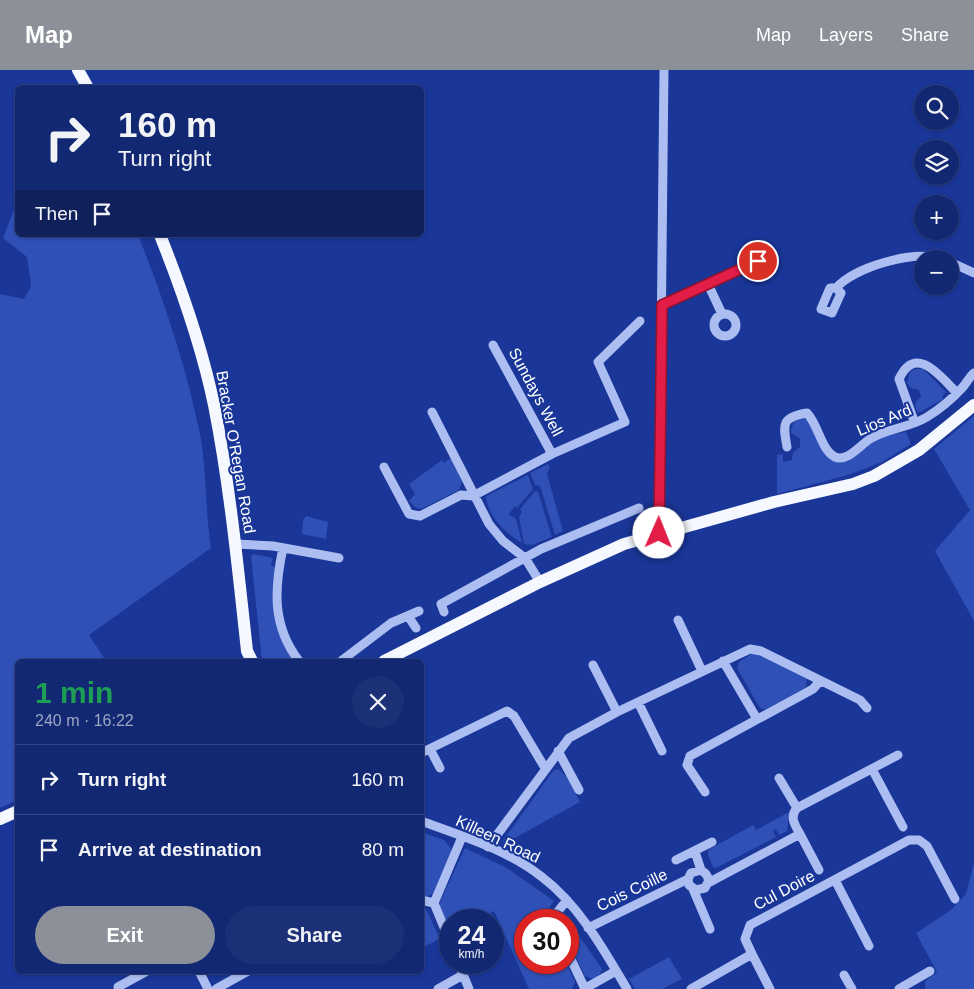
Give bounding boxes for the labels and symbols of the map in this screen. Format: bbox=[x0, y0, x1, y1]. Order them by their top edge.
pin bbox=[737, 240, 779, 282]
street label: Sundays Well bbox=[506, 345, 566, 439]
street label: Bracker O'Regan Road bbox=[213, 369, 259, 535]
street label: Lios Ard bbox=[854, 401, 914, 439]
position arrow bbox=[632, 506, 684, 558]
street label: Killeen Road bbox=[453, 812, 543, 866]
street label: Cois Coille bbox=[594, 866, 670, 914]
street label: Cul Doire bbox=[751, 867, 818, 913]
speed limit sign: 30 bbox=[514, 909, 579, 974]

